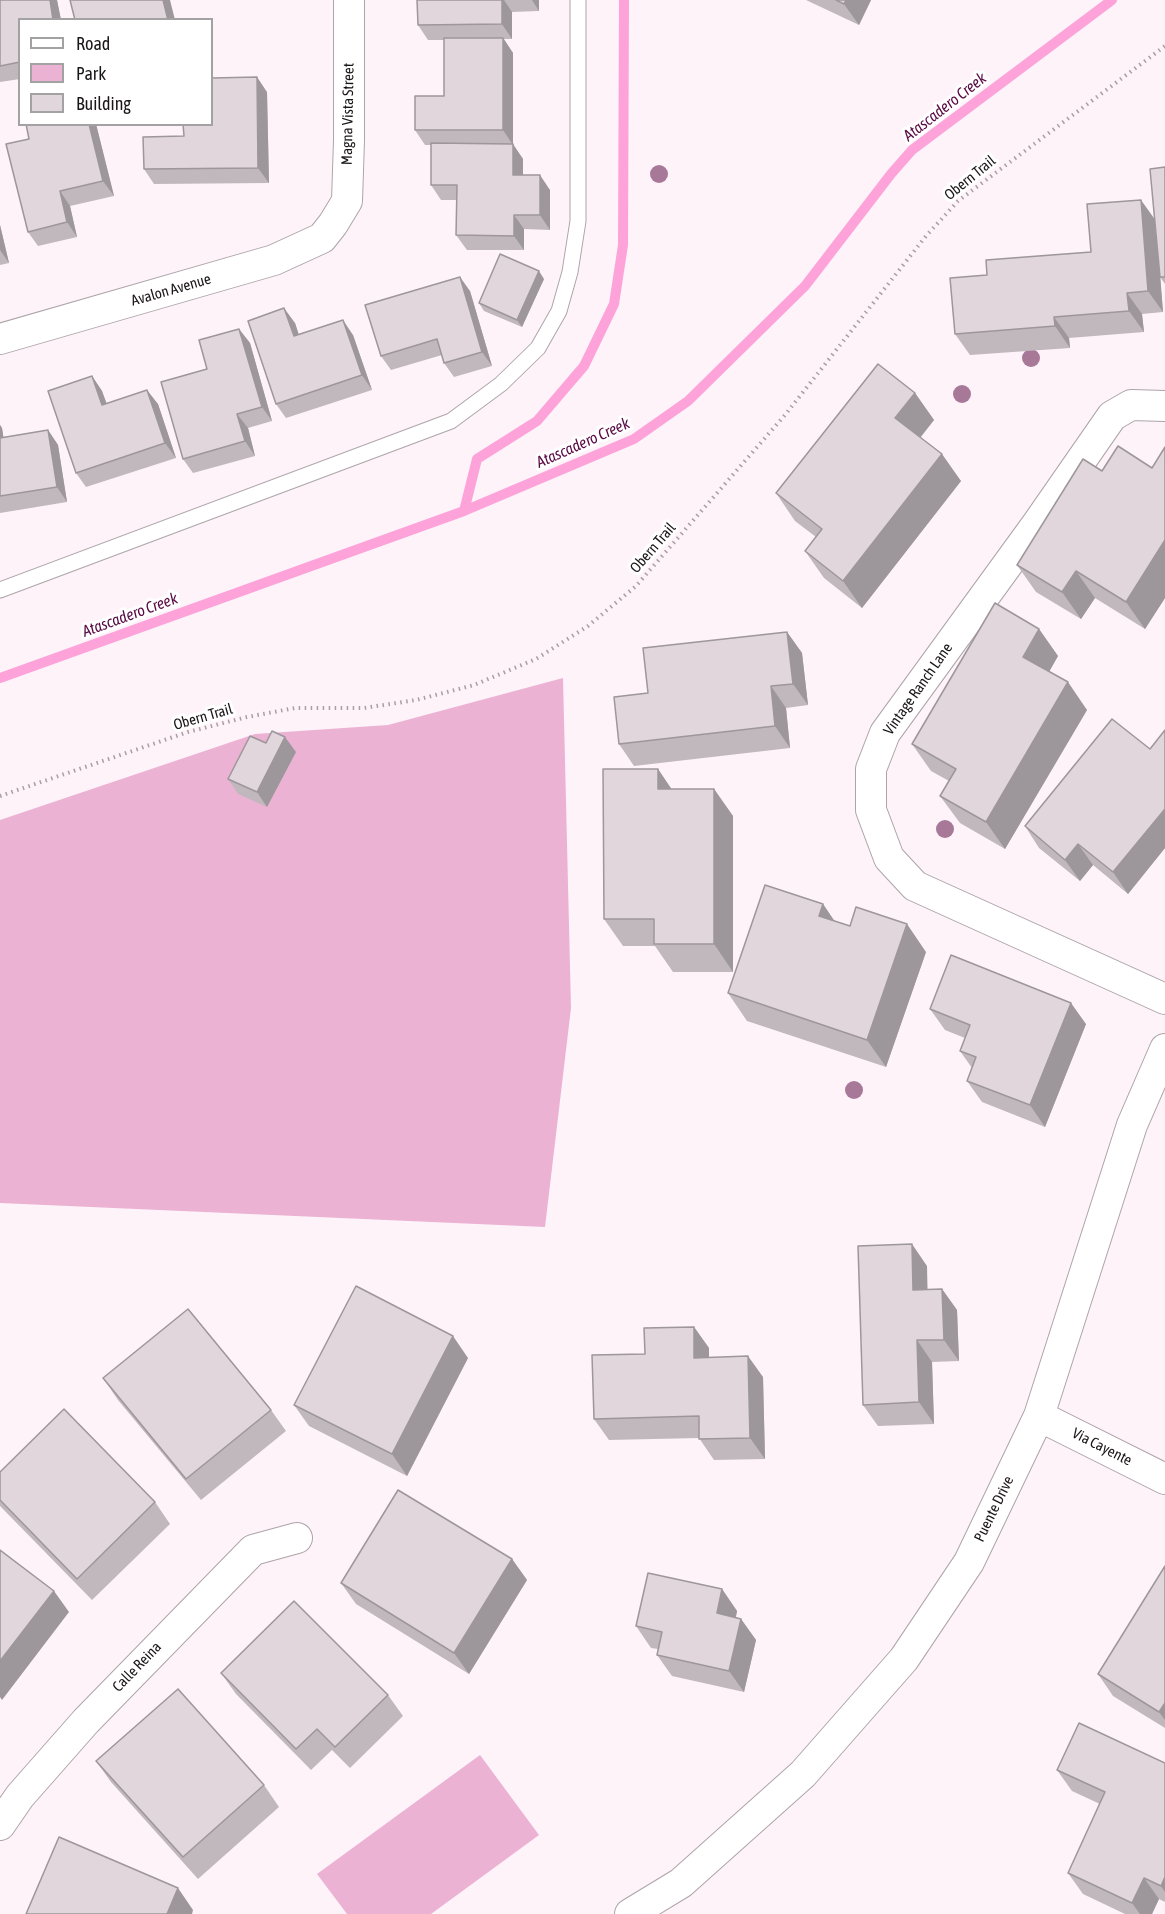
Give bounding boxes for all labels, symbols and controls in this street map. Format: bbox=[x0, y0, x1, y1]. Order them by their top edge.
legend bbox=[18, 18, 213, 126]
text: Road bbox=[76, 33, 110, 54]
text: Park bbox=[76, 63, 106, 84]
street label: Magna Vista Street bbox=[338, 63, 358, 165]
water label: Atascadero Creek bbox=[900, 69, 990, 145]
text: Building bbox=[76, 93, 131, 114]
street label: Obern Trail bbox=[941, 152, 999, 204]
street label: Avalon Avenue bbox=[129, 270, 213, 310]
water label: Atascadero Creek bbox=[533, 414, 633, 472]
street label: Obern Trail bbox=[626, 519, 680, 577]
water label: Atascadero Creek bbox=[80, 589, 180, 641]
street label: Vintage Ranch Lane bbox=[880, 640, 956, 738]
street label: Obern Trail bbox=[171, 700, 235, 734]
street label: Via Cayente bbox=[1069, 1424, 1135, 1470]
street label: Puente Drive bbox=[970, 1473, 1018, 1545]
street label: Calle Reina bbox=[109, 1638, 165, 1696]

